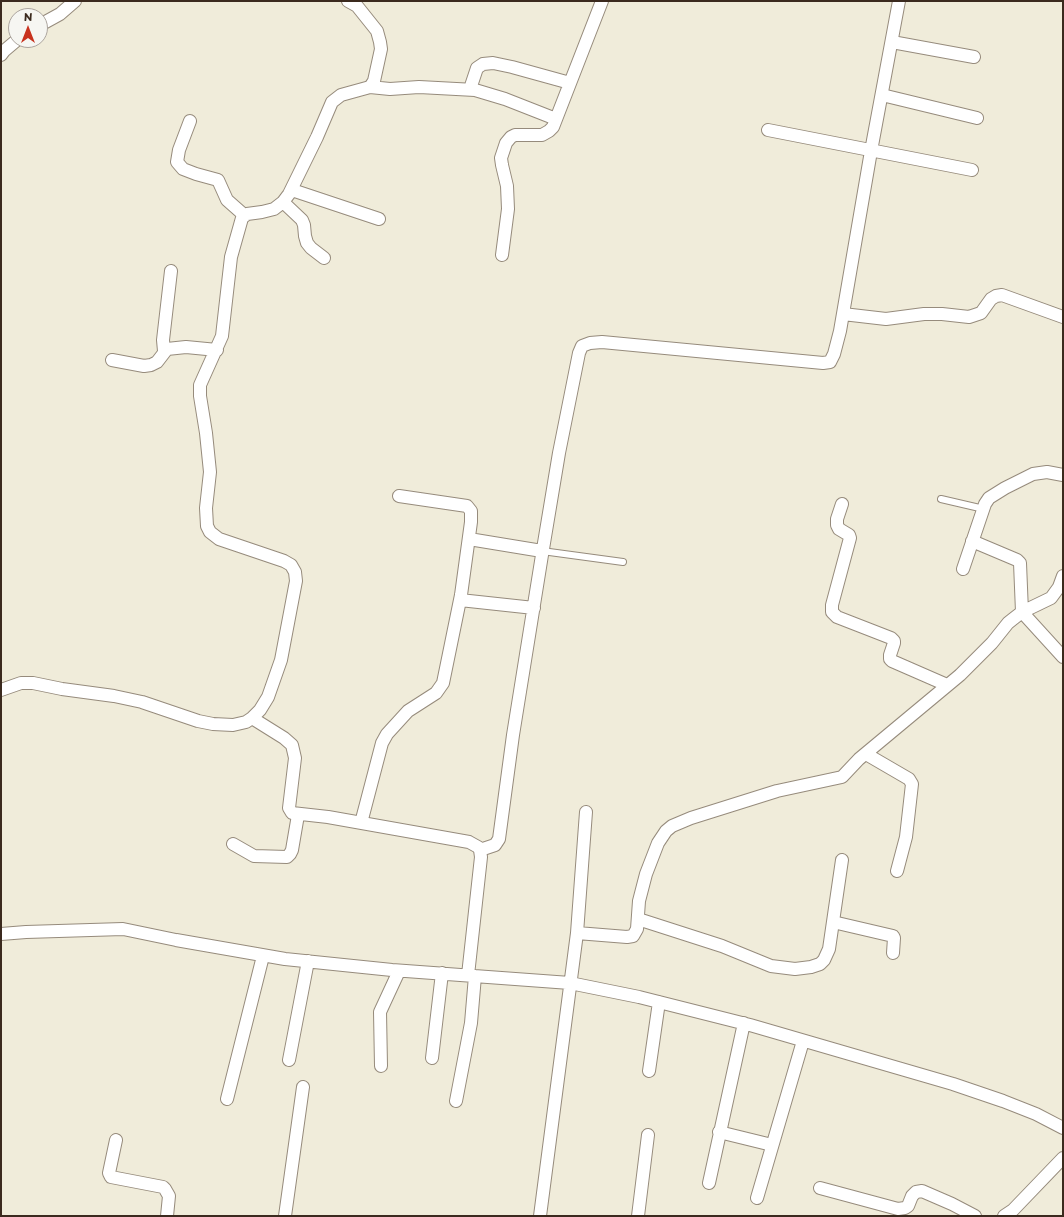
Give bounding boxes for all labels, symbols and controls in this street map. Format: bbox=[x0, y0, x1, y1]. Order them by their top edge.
north arrow bbox=[8, 8, 48, 48]
text: N bbox=[24, 8, 32, 25]

